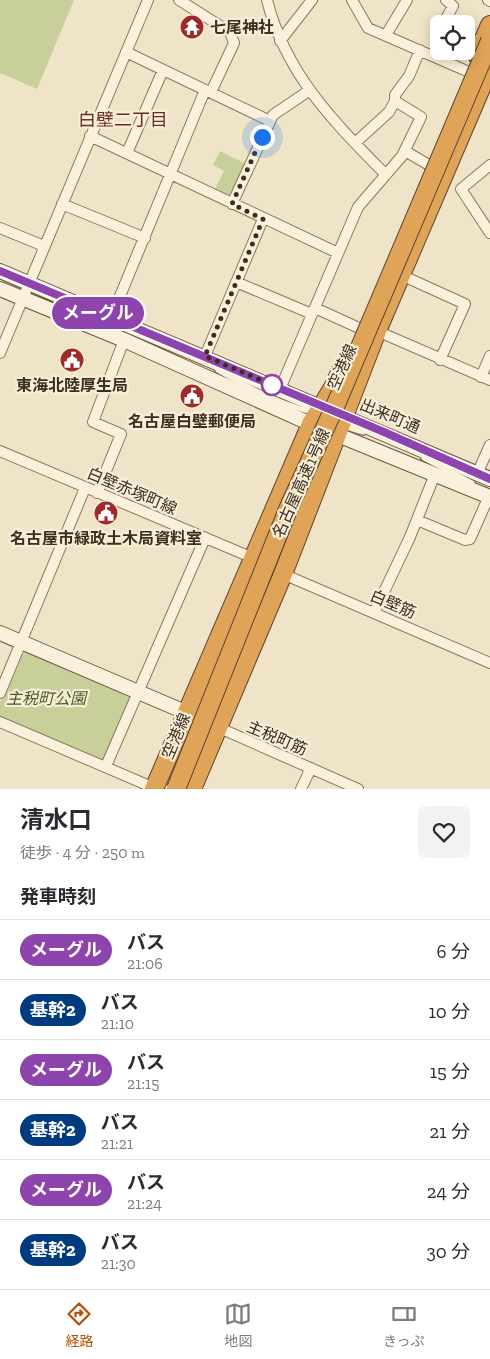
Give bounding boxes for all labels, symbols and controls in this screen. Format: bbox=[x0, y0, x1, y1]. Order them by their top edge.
temple icon: 七尾神社 bbox=[179, 14, 205, 40]
map controls bbox=[430, 15, 475, 60]
button: locate bbox=[430, 15, 475, 60]
place label: 七尾神社 bbox=[210, 18, 274, 37]
district label: 白壁二丁目 bbox=[78, 109, 168, 131]
your location bbox=[250, 125, 275, 150]
line badge: メーグル bbox=[63, 297, 133, 329]
text: メーグル bbox=[62, 302, 134, 324]
street label: 空港線 bbox=[324, 341, 360, 393]
public building icon: 東海北陸厚生局 bbox=[59, 347, 85, 373]
unlabelled marker bbox=[261, 374, 283, 396]
place label: 東海北陸厚生局 bbox=[16, 376, 128, 395]
public building icon: 名古屋白壁郵便局 bbox=[179, 383, 205, 409]
street label: 出来町通 bbox=[357, 395, 423, 437]
place label: 名古屋白壁郵便局 bbox=[128, 412, 256, 431]
street label: 名古屋高速1号線 bbox=[268, 425, 334, 541]
street label: 白壁赤塚町線 bbox=[84, 463, 180, 519]
public building icon: 名古屋市緑政土木局資料室 bbox=[93, 500, 119, 526]
place label: 名古屋市緑政土木局資料室 bbox=[10, 529, 202, 548]
street label: 白壁筋 bbox=[367, 586, 419, 622]
park label: 主税町公園 bbox=[6, 689, 88, 708]
street label: 空港線 bbox=[158, 710, 194, 762]
street label: 主税町筋 bbox=[244, 717, 310, 759]
text: 清水口 bbox=[20, 805, 92, 834]
button: heart bbox=[418, 806, 470, 858]
text: 徒歩 · 4 分 · 250 m bbox=[20, 843, 145, 862]
text: 発車時刻 bbox=[20, 885, 96, 908]
text: バス bbox=[127, 931, 165, 954]
text: メーグル bbox=[30, 939, 102, 961]
text: 6 分 bbox=[437, 940, 470, 963]
text: 21:06 bbox=[127, 954, 163, 973]
text: バス bbox=[101, 991, 139, 1014]
text: 基幹2 bbox=[30, 999, 76, 1021]
text: 10 分 bbox=[428, 1000, 470, 1023]
text: 21:10 bbox=[101, 1014, 134, 1033]
text: バス bbox=[127, 1051, 165, 1074]
text: メーグル bbox=[30, 1059, 102, 1081]
text: 15 分 bbox=[430, 1060, 470, 1083]
text: 21:15 bbox=[127, 1074, 159, 1093]
text: バス bbox=[101, 1111, 139, 1134]
text: 基幹2 bbox=[30, 1119, 76, 1141]
text: 21 分 bbox=[430, 1120, 470, 1143]
text: 21:21 bbox=[101, 1134, 133, 1153]
text: バス bbox=[127, 1171, 165, 1194]
text: メーグル bbox=[30, 1179, 102, 1201]
text: 24 分 bbox=[427, 1180, 470, 1203]
text: 21:24 bbox=[127, 1194, 162, 1213]
text: バス bbox=[101, 1231, 139, 1254]
text: 基幹2 bbox=[30, 1239, 76, 1261]
text: 30 分 bbox=[426, 1240, 470, 1263]
text: 21:30 bbox=[101, 1254, 136, 1273]
tab: 経路 bbox=[65, 1300, 93, 1350]
tab: 地図 bbox=[224, 1300, 252, 1350]
tab: きっぷ bbox=[383, 1300, 425, 1350]

